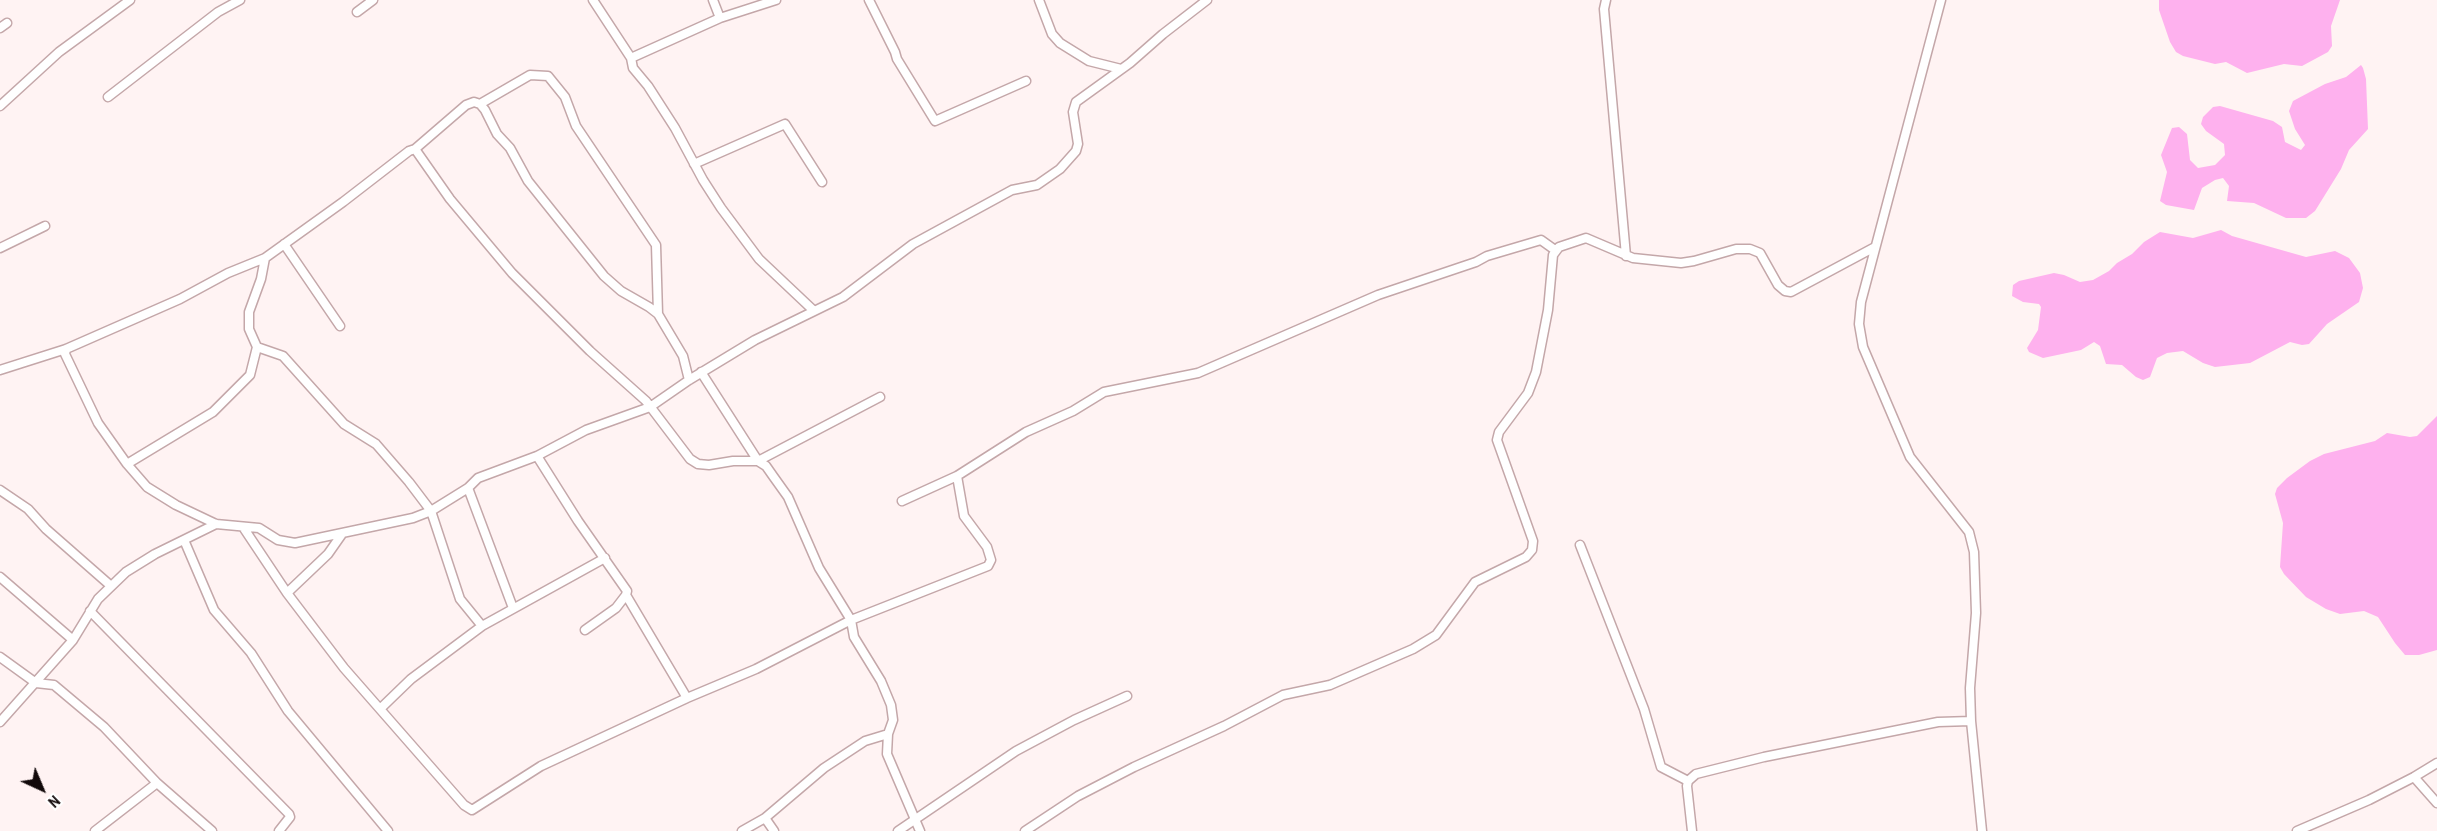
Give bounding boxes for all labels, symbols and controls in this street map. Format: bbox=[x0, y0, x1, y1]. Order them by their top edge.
north arrow bbox=[12, 759, 72, 819]
text: N bbox=[43, 791, 66, 813]

